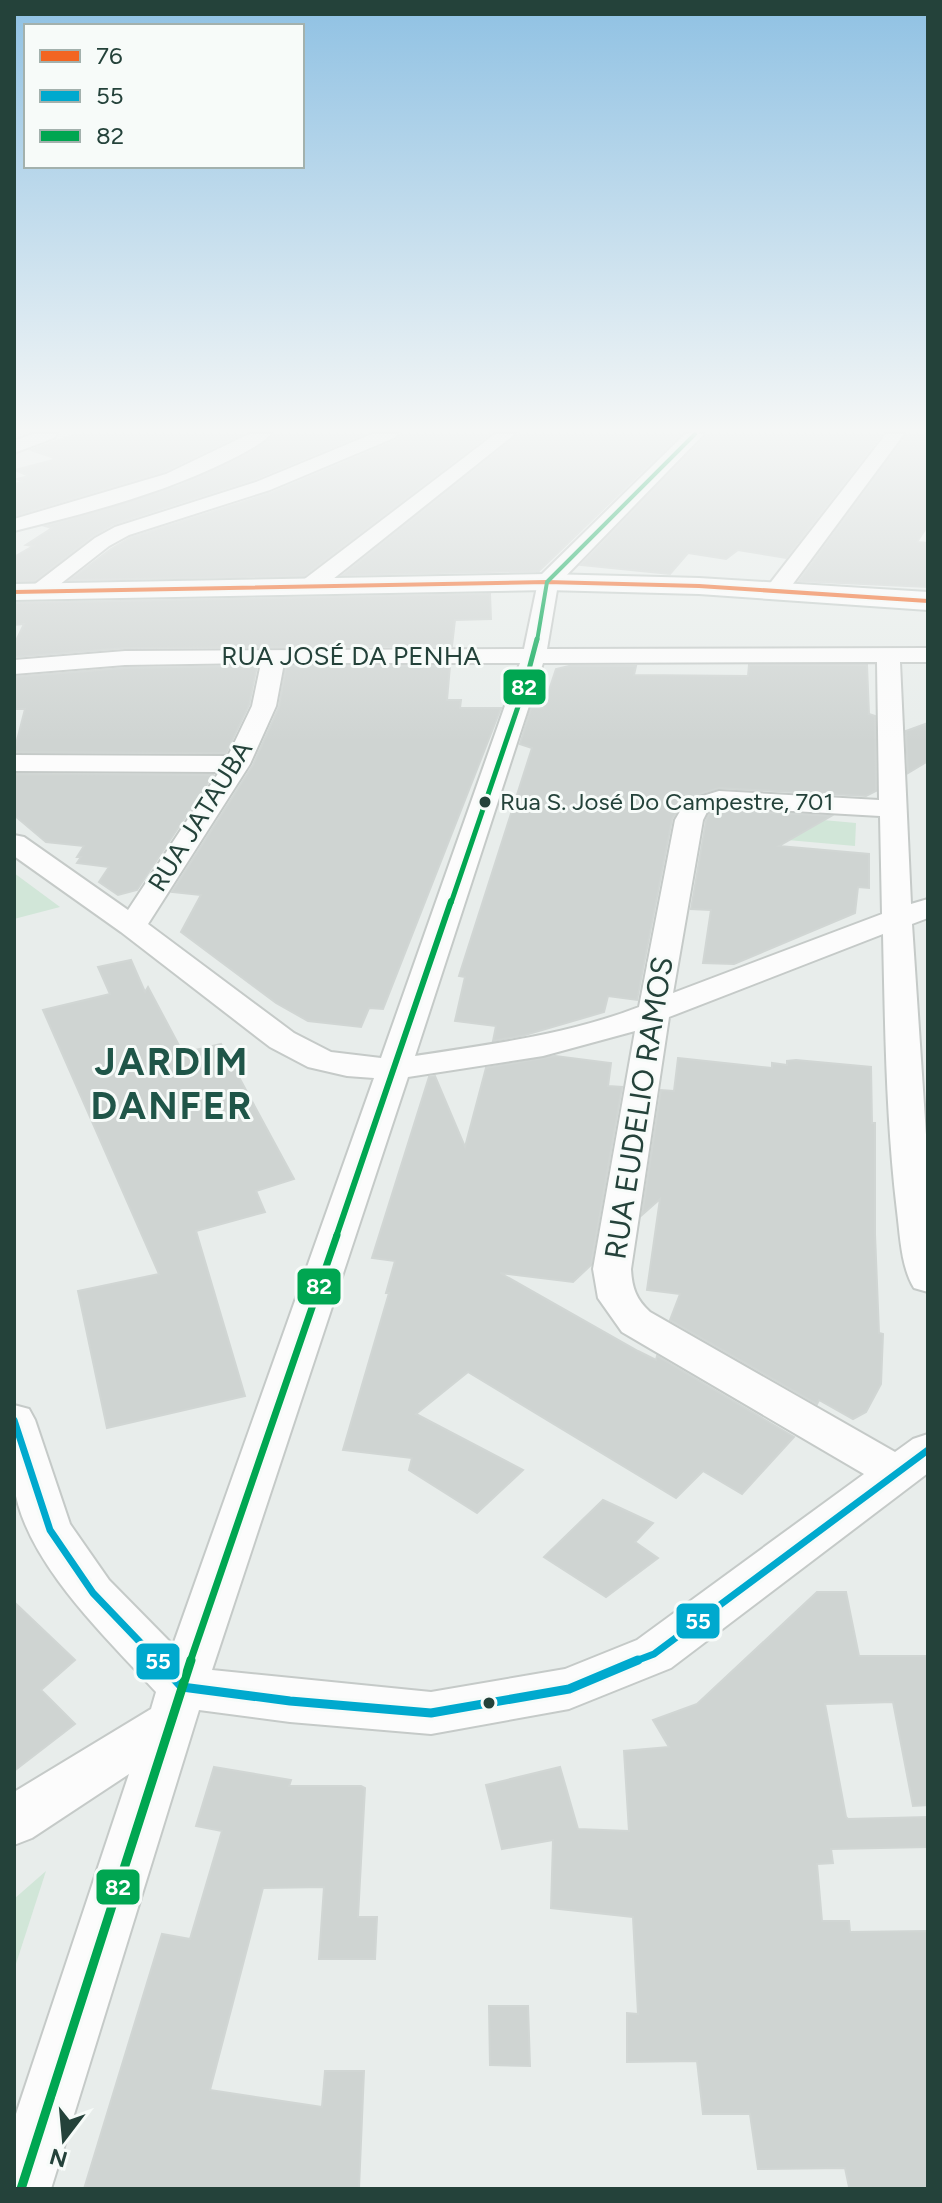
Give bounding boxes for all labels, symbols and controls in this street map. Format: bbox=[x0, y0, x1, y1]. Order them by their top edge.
legend bbox=[24, 24, 304, 168]
text: 76 bbox=[96, 41, 122, 70]
text: 55 bbox=[96, 81, 124, 110]
text: 82 bbox=[96, 121, 124, 150]
street label: RUA JOSÉ DA PENHA bbox=[221, 640, 481, 672]
line badge: 82 bbox=[502, 668, 547, 706]
text: 82 bbox=[511, 674, 537, 701]
street label: RUA JATAUBA bbox=[141, 735, 259, 897]
place label: Rua S. José Do Campestre, 701 bbox=[500, 787, 833, 816]
marker: Rua S. José Do Campestre, 701 bbox=[477, 794, 493, 810]
street label: RUA EUDELIO RAMOS bbox=[596, 954, 681, 1262]
district label: JARDIM DANFER bbox=[90, 1039, 254, 1129]
line badge: 82 bbox=[296, 1267, 342, 1306]
text: 82 bbox=[306, 1273, 332, 1300]
line badge: 55 bbox=[675, 1602, 721, 1640]
text: 55 bbox=[685, 1608, 711, 1635]
line badge: 55 bbox=[135, 1642, 181, 1681]
text: 55 bbox=[145, 1648, 171, 1675]
unlabelled marker bbox=[481, 1695, 497, 1711]
line badge: 82 bbox=[95, 1868, 141, 1906]
text: 82 bbox=[105, 1874, 131, 1901]
north arrow bbox=[24, 2099, 104, 2179]
text: N bbox=[47, 2142, 71, 2173]

